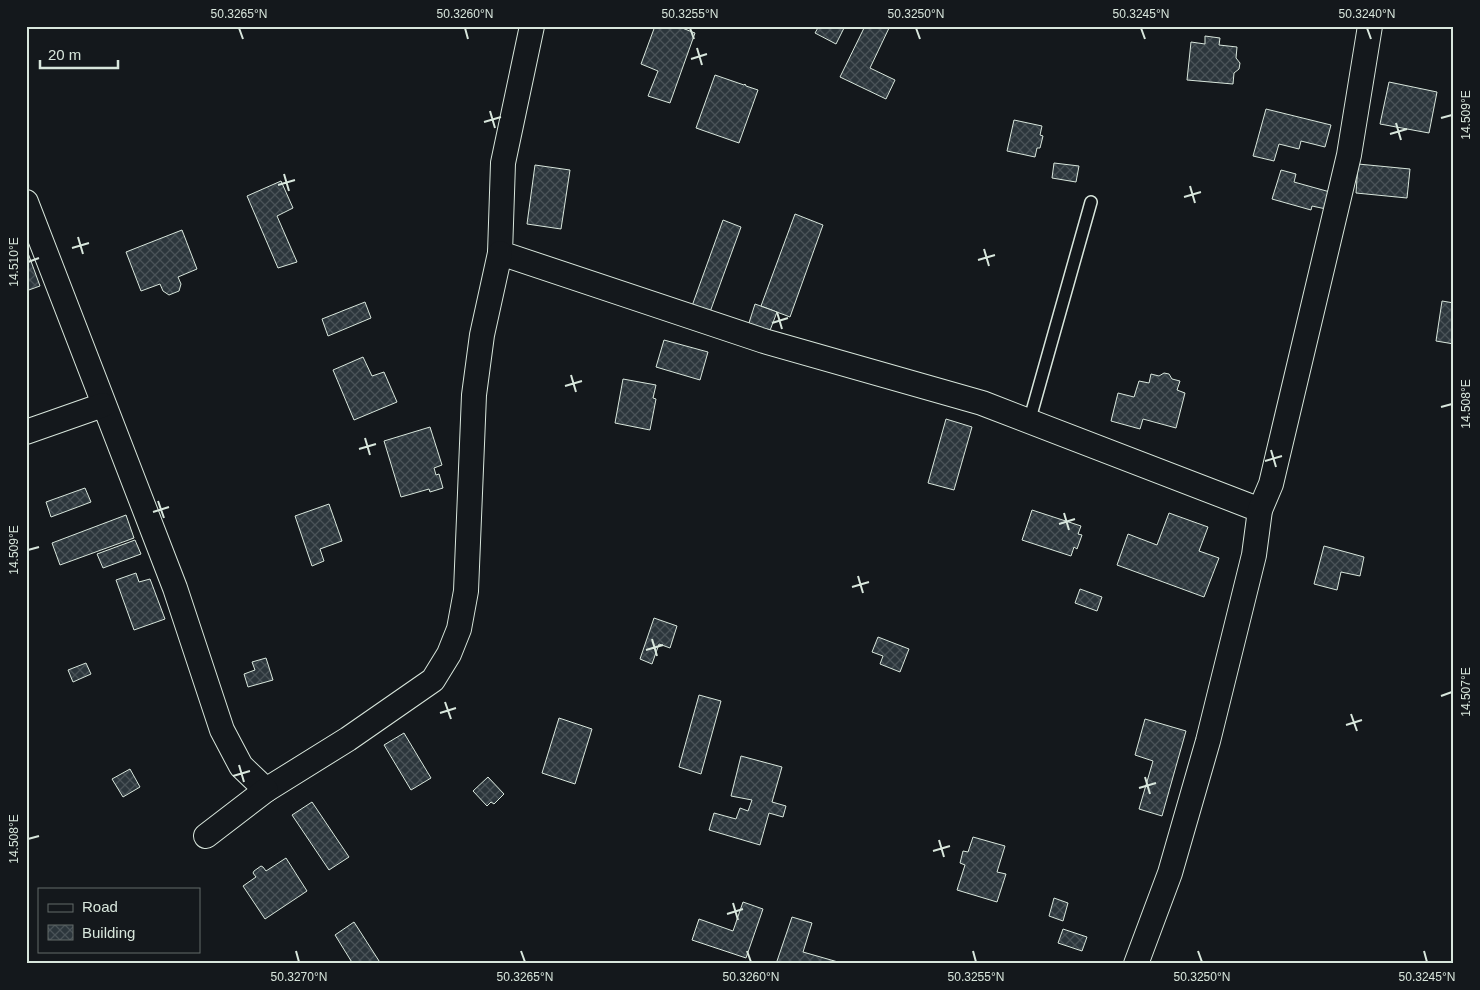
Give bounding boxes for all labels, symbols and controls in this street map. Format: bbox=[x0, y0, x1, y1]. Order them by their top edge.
text: 50.3265°N bbox=[211, 7, 267, 21]
text: 50.3260°N bbox=[437, 7, 493, 21]
text: 50.3255°N bbox=[662, 7, 718, 21]
text: 50.3250°N bbox=[888, 7, 944, 21]
text: 50.3245°N bbox=[1113, 7, 1169, 21]
text: 50.3240°N bbox=[1339, 7, 1395, 21]
scale bar bbox=[40, 38, 118, 70]
text: 20 m bbox=[48, 46, 81, 63]
text: 14.509°E bbox=[1459, 90, 1473, 140]
text: 14.510°E bbox=[7, 237, 21, 287]
text: 14.508°E bbox=[1459, 379, 1473, 429]
text: 14.509°E bbox=[7, 525, 21, 575]
text: 14.507°E bbox=[1459, 667, 1473, 717]
text: 14.508°E bbox=[7, 814, 21, 864]
legend bbox=[38, 888, 200, 952]
text: Road bbox=[82, 898, 118, 915]
text: Building bbox=[82, 924, 135, 941]
text: 50.3270°N bbox=[271, 970, 327, 984]
text: 50.3265°N bbox=[497, 970, 553, 984]
text: 50.3260°N bbox=[723, 970, 779, 984]
text: 50.3255°N bbox=[948, 970, 1004, 984]
text: 50.3250°N bbox=[1174, 970, 1230, 984]
text: 50.3245°N bbox=[1399, 970, 1455, 984]

